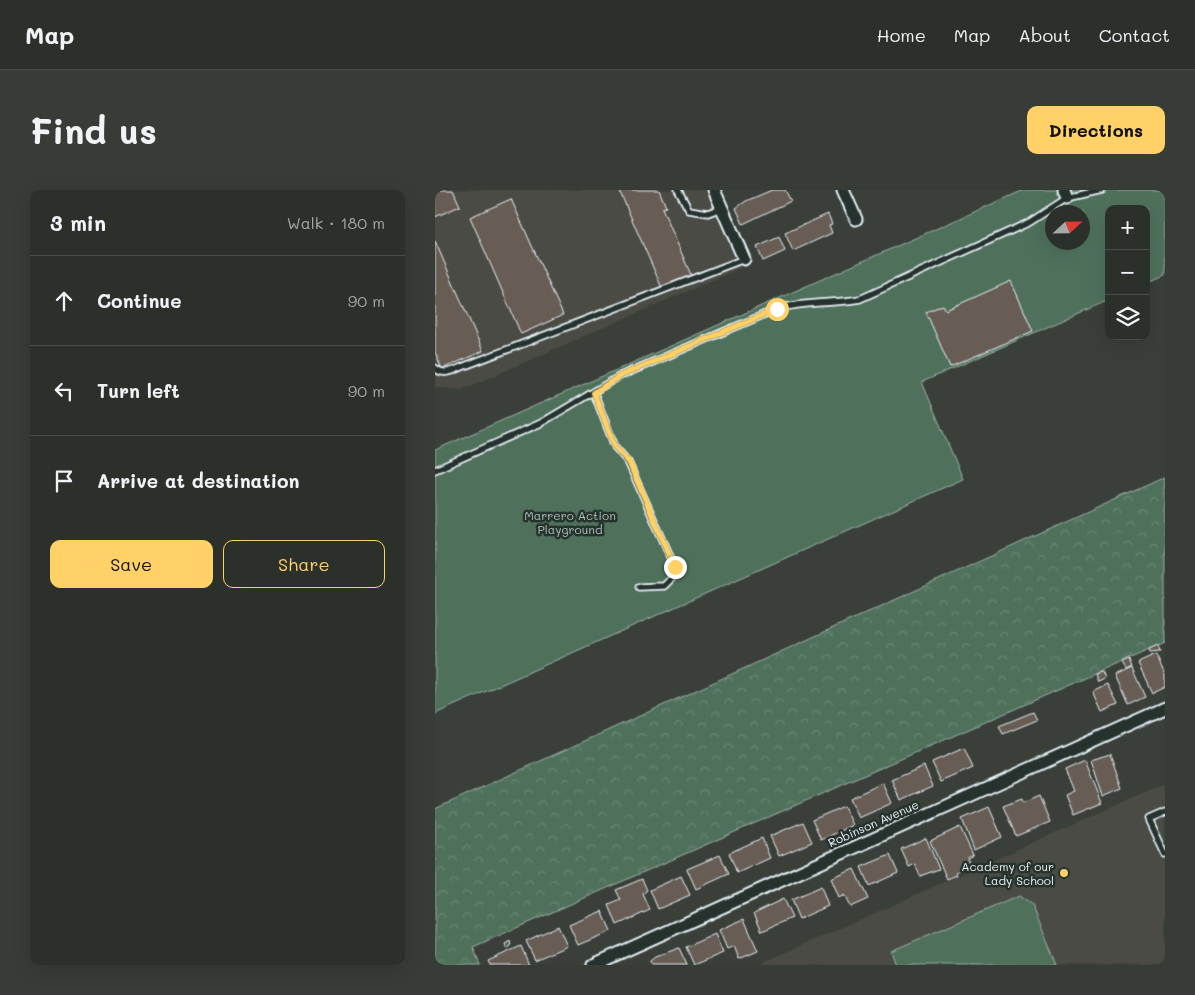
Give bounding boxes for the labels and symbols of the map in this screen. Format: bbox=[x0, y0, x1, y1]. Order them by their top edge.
north arrow bbox=[1045, 205, 1090, 250]
route start bbox=[766, 298, 789, 321]
park label: Marrero Action Playground bbox=[524, 507, 616, 537]
route end bbox=[664, 556, 687, 579]
street label: Robinson Avenue bbox=[825, 796, 921, 850]
place label: Academy of our Lady School bbox=[961, 858, 1054, 888]
marker: Academy of our Lady School bbox=[1058, 867, 1070, 879]

